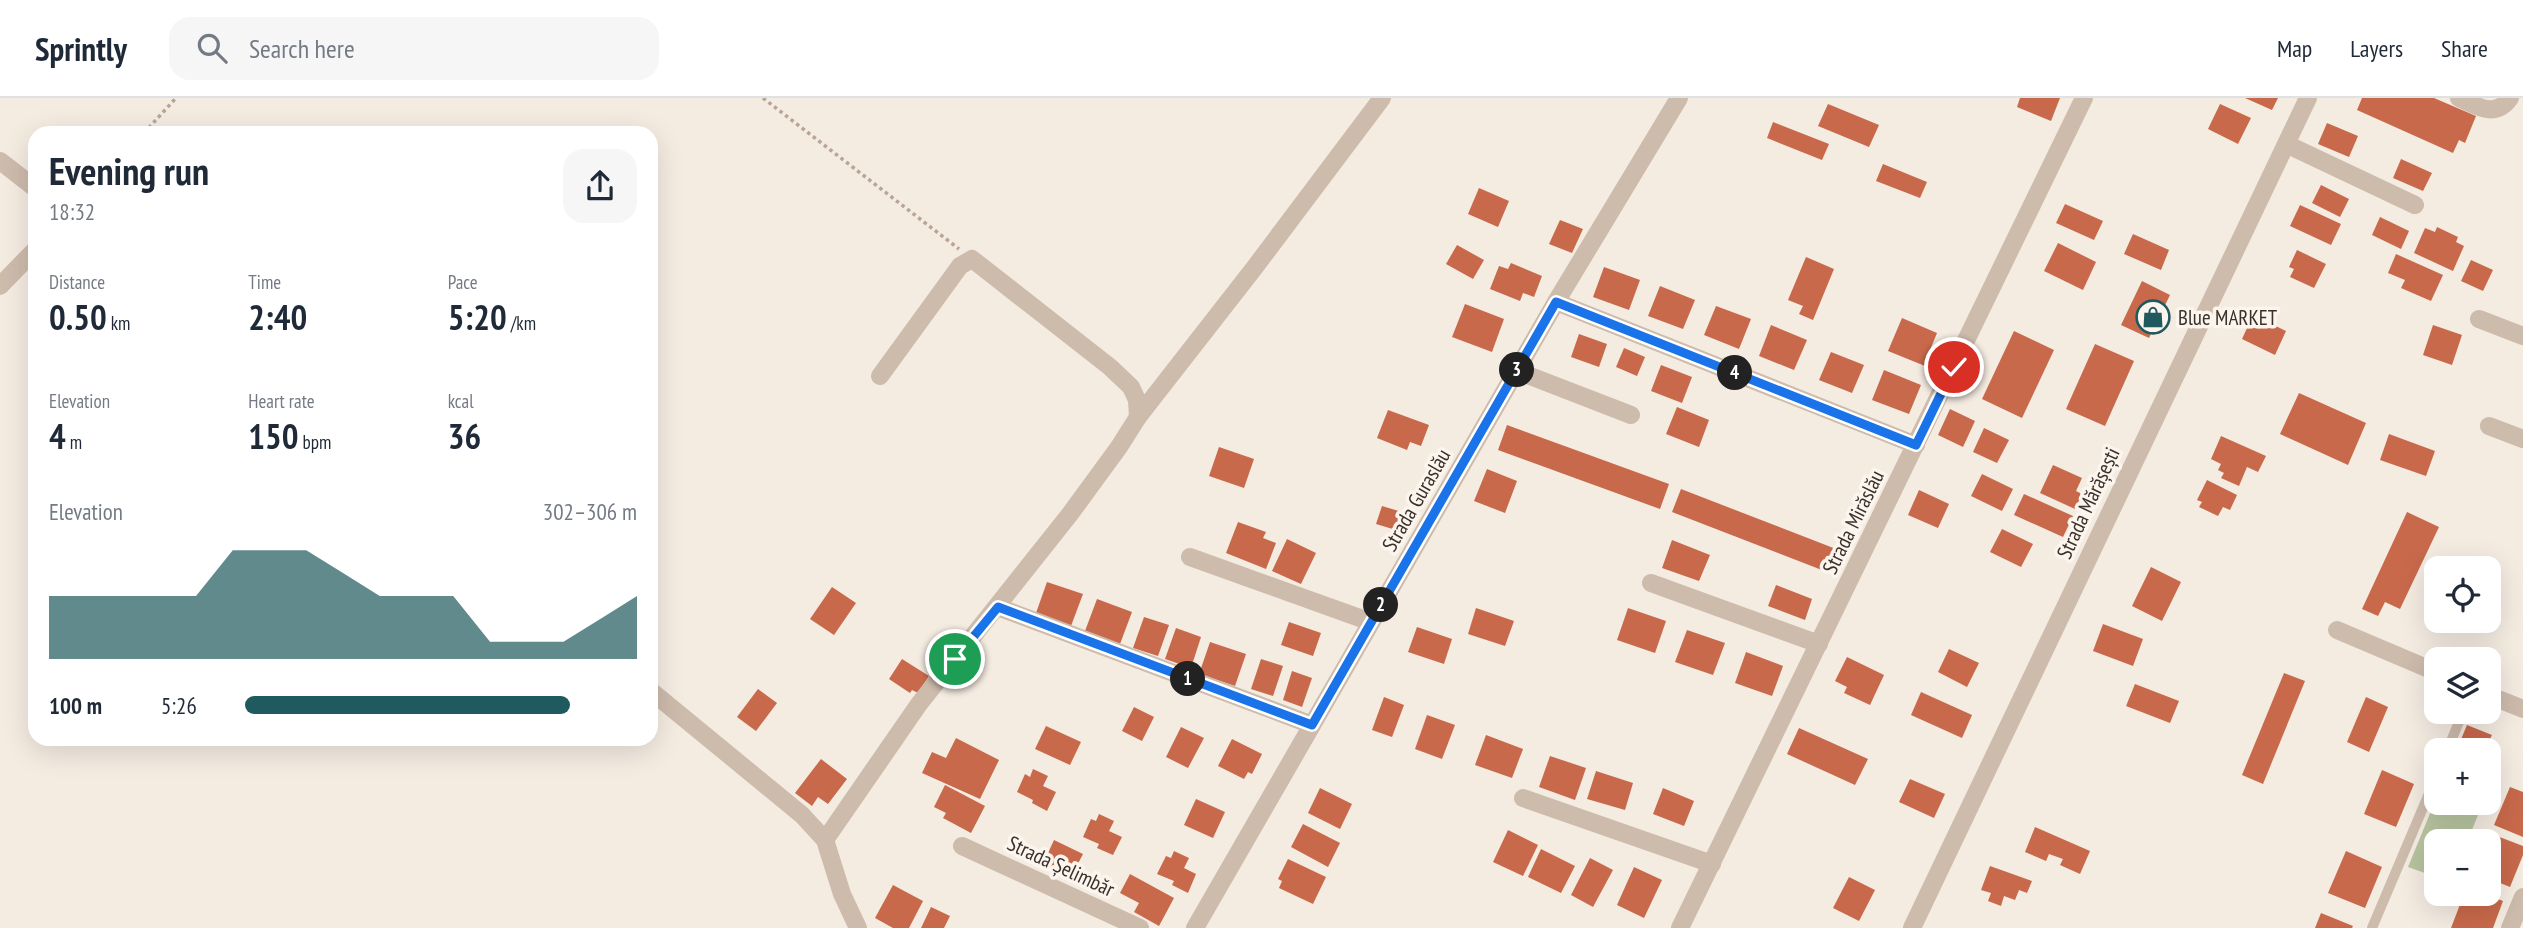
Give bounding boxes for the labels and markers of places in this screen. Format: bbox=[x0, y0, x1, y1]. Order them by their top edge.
shop icon: Blue MARKET bbox=[2134, 298, 2172, 336]
place label: Blue MARKET bbox=[2178, 304, 2278, 331]
pin bbox=[1924, 337, 1984, 397]
pin: 3 bbox=[1500, 352, 1534, 388]
pin: 4 bbox=[1718, 356, 1752, 390]
pin: 2 bbox=[1364, 588, 1398, 622]
pin bbox=[925, 629, 985, 689]
pin: 1 bbox=[1170, 662, 1206, 696]

